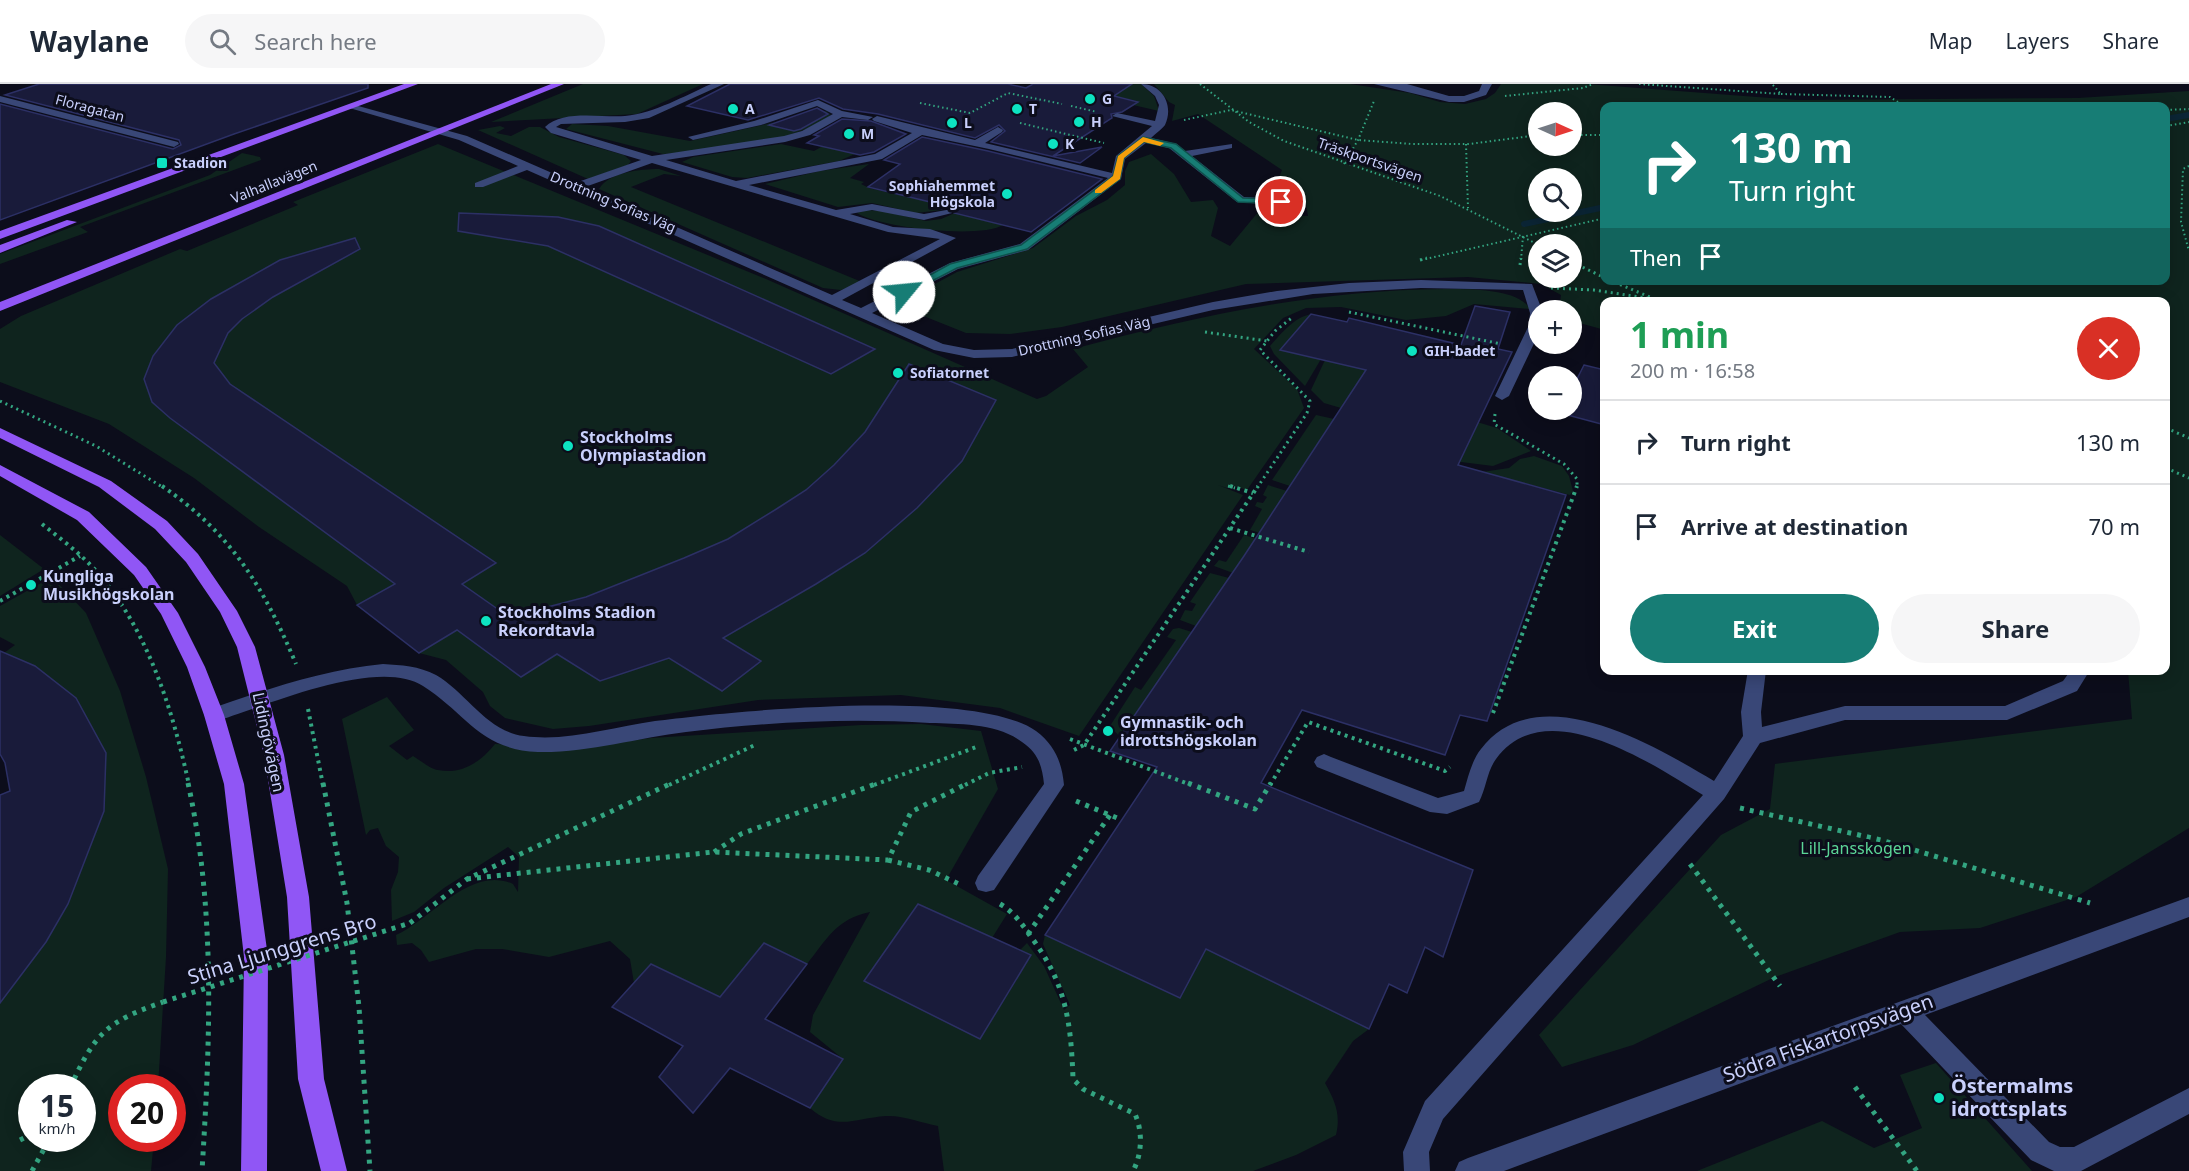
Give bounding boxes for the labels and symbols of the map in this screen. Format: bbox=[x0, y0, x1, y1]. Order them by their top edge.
street label: Floragatan bbox=[54, 89, 127, 126]
place label: G bbox=[1102, 89, 1112, 108]
marker: G bbox=[1083, 92, 1097, 106]
place label: A bbox=[745, 99, 755, 118]
place label: T bbox=[1029, 99, 1037, 118]
marker: A bbox=[726, 102, 740, 116]
marker: T bbox=[1010, 102, 1024, 116]
north arrow bbox=[1528, 102, 1582, 156]
place label: H bbox=[1091, 112, 1102, 131]
place label: L bbox=[964, 113, 972, 132]
marker: H bbox=[1072, 115, 1086, 129]
marker: L bbox=[945, 116, 959, 130]
place label: M bbox=[861, 124, 874, 143]
marker: M bbox=[842, 127, 856, 141]
street label: Träskportsvägen bbox=[1315, 133, 1425, 186]
place label: K bbox=[1065, 134, 1075, 153]
marker: K bbox=[1046, 137, 1060, 151]
place label: Stadion bbox=[174, 153, 227, 172]
marker: Stadion bbox=[155, 156, 169, 170]
street label: Valhallavägen bbox=[228, 156, 320, 207]
street label: Drottning Sofias Väg bbox=[547, 166, 679, 237]
place label: Sophiahemmet Högskola bbox=[889, 176, 995, 211]
pin bbox=[1255, 176, 1306, 227]
marker: Sophiahemmet Högskola bbox=[1000, 187, 1014, 201]
position arrow bbox=[872, 260, 936, 324]
street label: Drottning Sofias Väg bbox=[1016, 311, 1152, 360]
place label: GIH-badet bbox=[1424, 341, 1495, 360]
marker: GIH-badet bbox=[1405, 344, 1419, 358]
place label: Sofiatornet bbox=[910, 363, 989, 382]
marker: Sofiatornet bbox=[891, 366, 905, 380]
place label: Stockholms Olympiastadion bbox=[580, 426, 707, 466]
marker: Stockholms Olympiastadion bbox=[561, 439, 575, 453]
place label: Kungliga Musikhögskolan bbox=[43, 565, 174, 605]
marker: Kungliga Musikhögskolan bbox=[24, 578, 38, 592]
place label: Stockholms Stadion Rekordtavla bbox=[498, 601, 656, 641]
marker: Stockholms Stadion Rekordtavla bbox=[479, 614, 493, 628]
street label: Lidingövägen bbox=[248, 690, 290, 794]
place label: Gymnastik- och idrottshögskolan bbox=[1120, 711, 1257, 751]
marker: Gymnastik- och idrottshögskolan bbox=[1101, 724, 1115, 738]
park label: Lill-Jansskogen bbox=[1800, 837, 1912, 859]
street label: Stina Ljunggrens Bro bbox=[184, 907, 380, 990]
street label: Södra Fiskartorpsvägen bbox=[1719, 987, 1937, 1088]
place label: Östermalms idrottsplats bbox=[1951, 1072, 2073, 1122]
speed limit sign: 20 bbox=[108, 1074, 186, 1152]
marker: Östermalms idrottsplats bbox=[1932, 1091, 1946, 1105]

